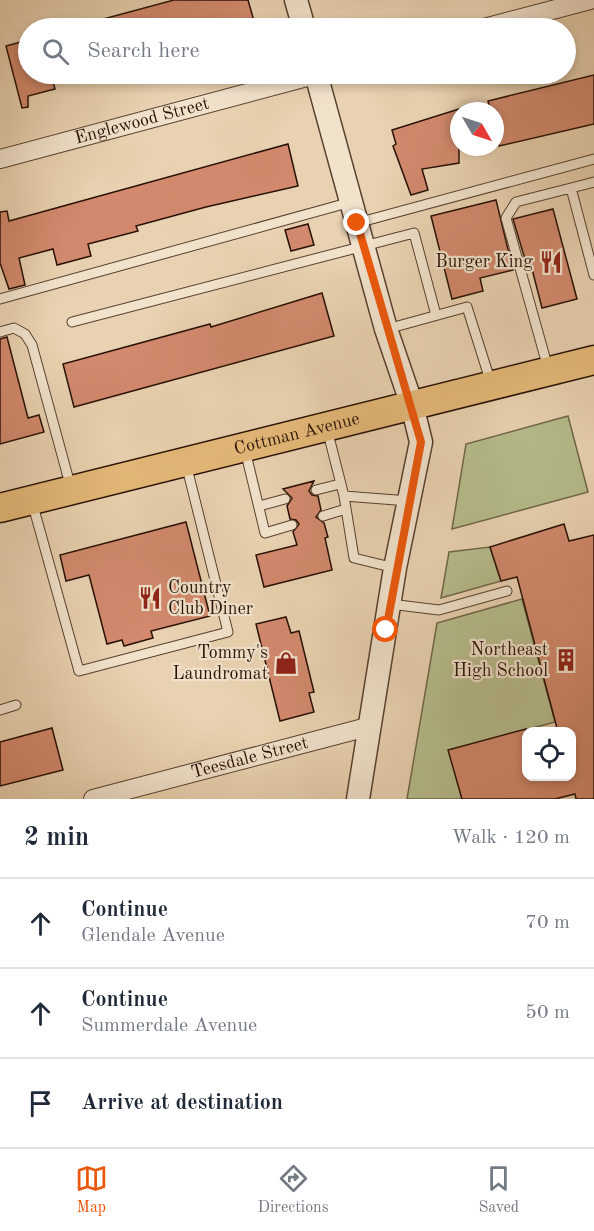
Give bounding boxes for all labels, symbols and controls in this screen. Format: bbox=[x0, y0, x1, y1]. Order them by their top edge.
search box bbox=[18, 18, 576, 84]
icon: search bbox=[39, 35, 72, 68]
text: Search here bbox=[87, 40, 200, 62]
street label: Englewood Street bbox=[73, 94, 211, 148]
north arrow bbox=[450, 102, 504, 156]
route end bbox=[343, 209, 369, 235]
restaurant icon: Burger King bbox=[538, 249, 564, 275]
place label: Burger King bbox=[435, 253, 533, 271]
street label: Cottman Avenue bbox=[232, 410, 362, 458]
place label: Country Club Diner bbox=[168, 579, 254, 618]
restaurant icon: Country Club Diner bbox=[137, 585, 163, 611]
route start bbox=[372, 616, 398, 642]
place label: Northeast High School bbox=[453, 641, 548, 680]
place label: Tommy's Laundromat bbox=[173, 644, 268, 683]
building icon: Northeast High School bbox=[553, 647, 579, 673]
shop icon: Tommy's Laundromat bbox=[273, 650, 299, 676]
map controls bbox=[522, 727, 576, 781]
button: locate bbox=[522, 727, 576, 781]
street label: Teesdale Street bbox=[189, 734, 310, 782]
text: 2 min bbox=[24, 825, 89, 851]
text: Walk · 120 m bbox=[451, 828, 570, 848]
text: Continue bbox=[81, 899, 168, 921]
icon: ahead bbox=[24, 907, 57, 940]
text: 70 m bbox=[525, 913, 570, 933]
text: Glendale Avenue bbox=[81, 926, 225, 946]
text: Continue bbox=[81, 989, 168, 1011]
icon: ahead bbox=[24, 997, 57, 1030]
text: 50 m bbox=[525, 1003, 570, 1023]
text: Summerdale Avenue bbox=[81, 1016, 257, 1036]
icon: arrive bbox=[24, 1087, 57, 1120]
text: Arrive at destination bbox=[81, 1092, 283, 1114]
tab: Map bbox=[75, 1162, 108, 1218]
tab: Directions bbox=[258, 1162, 329, 1218]
tab: Saved bbox=[478, 1162, 519, 1218]

